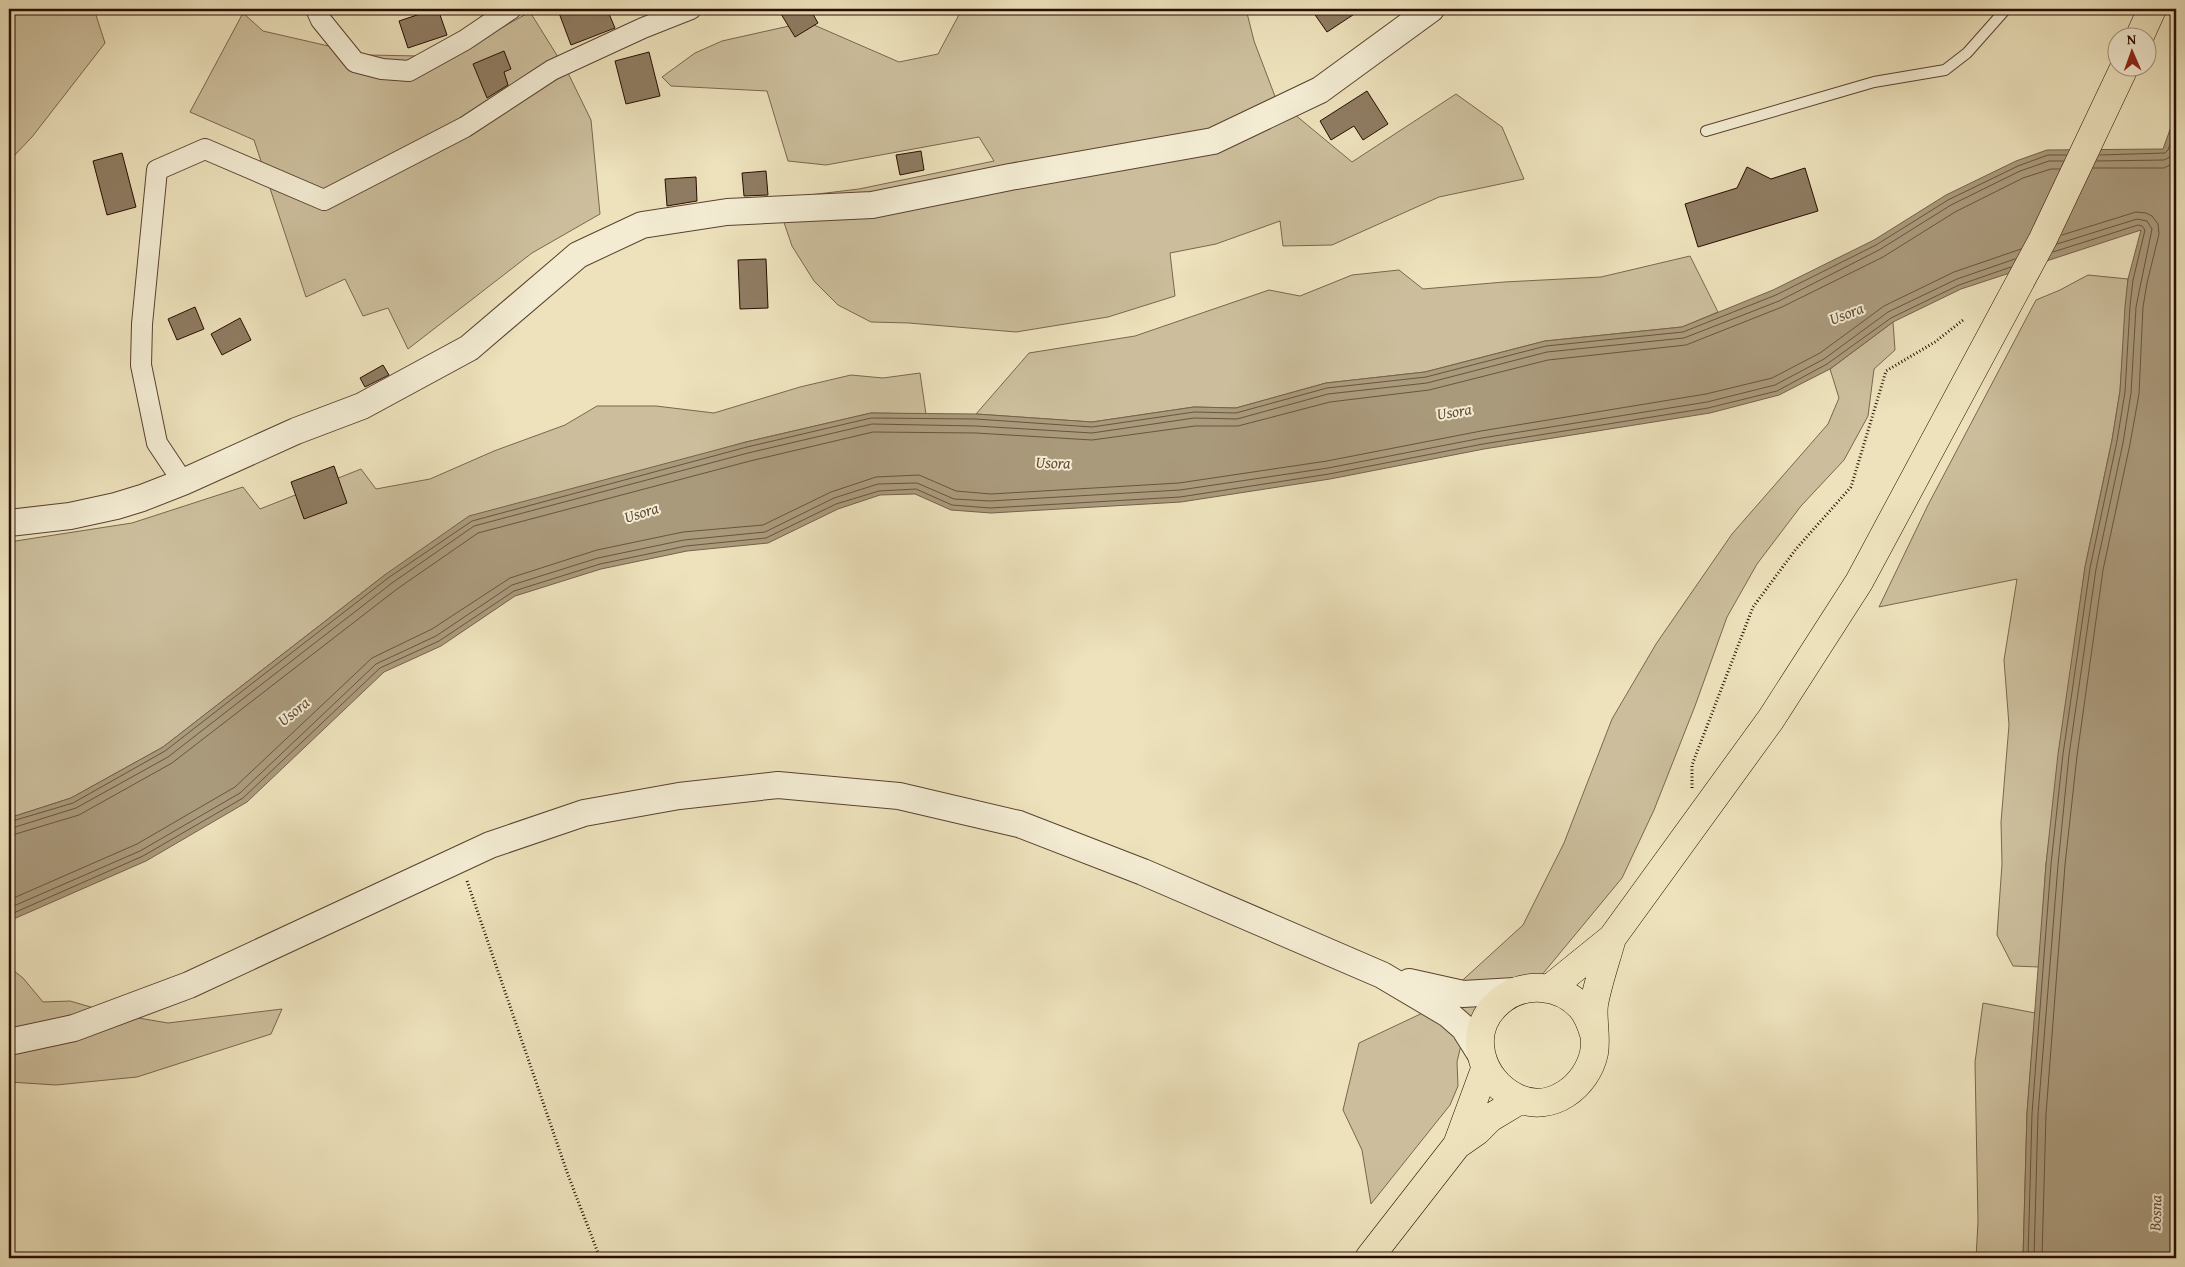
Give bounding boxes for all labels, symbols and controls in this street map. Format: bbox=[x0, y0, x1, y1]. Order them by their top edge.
north arrow bbox=[2108, 28, 2158, 78]
text: N bbox=[2127, 29, 2137, 49]
water label: Usora bbox=[1825, 295, 1867, 331]
water label: Usora bbox=[1435, 396, 1474, 426]
water label: Usora bbox=[1035, 449, 1072, 475]
water label: Usora bbox=[621, 495, 662, 529]
water label: Usora bbox=[272, 690, 315, 731]
water label: Bosna bbox=[2142, 1194, 2168, 1233]

